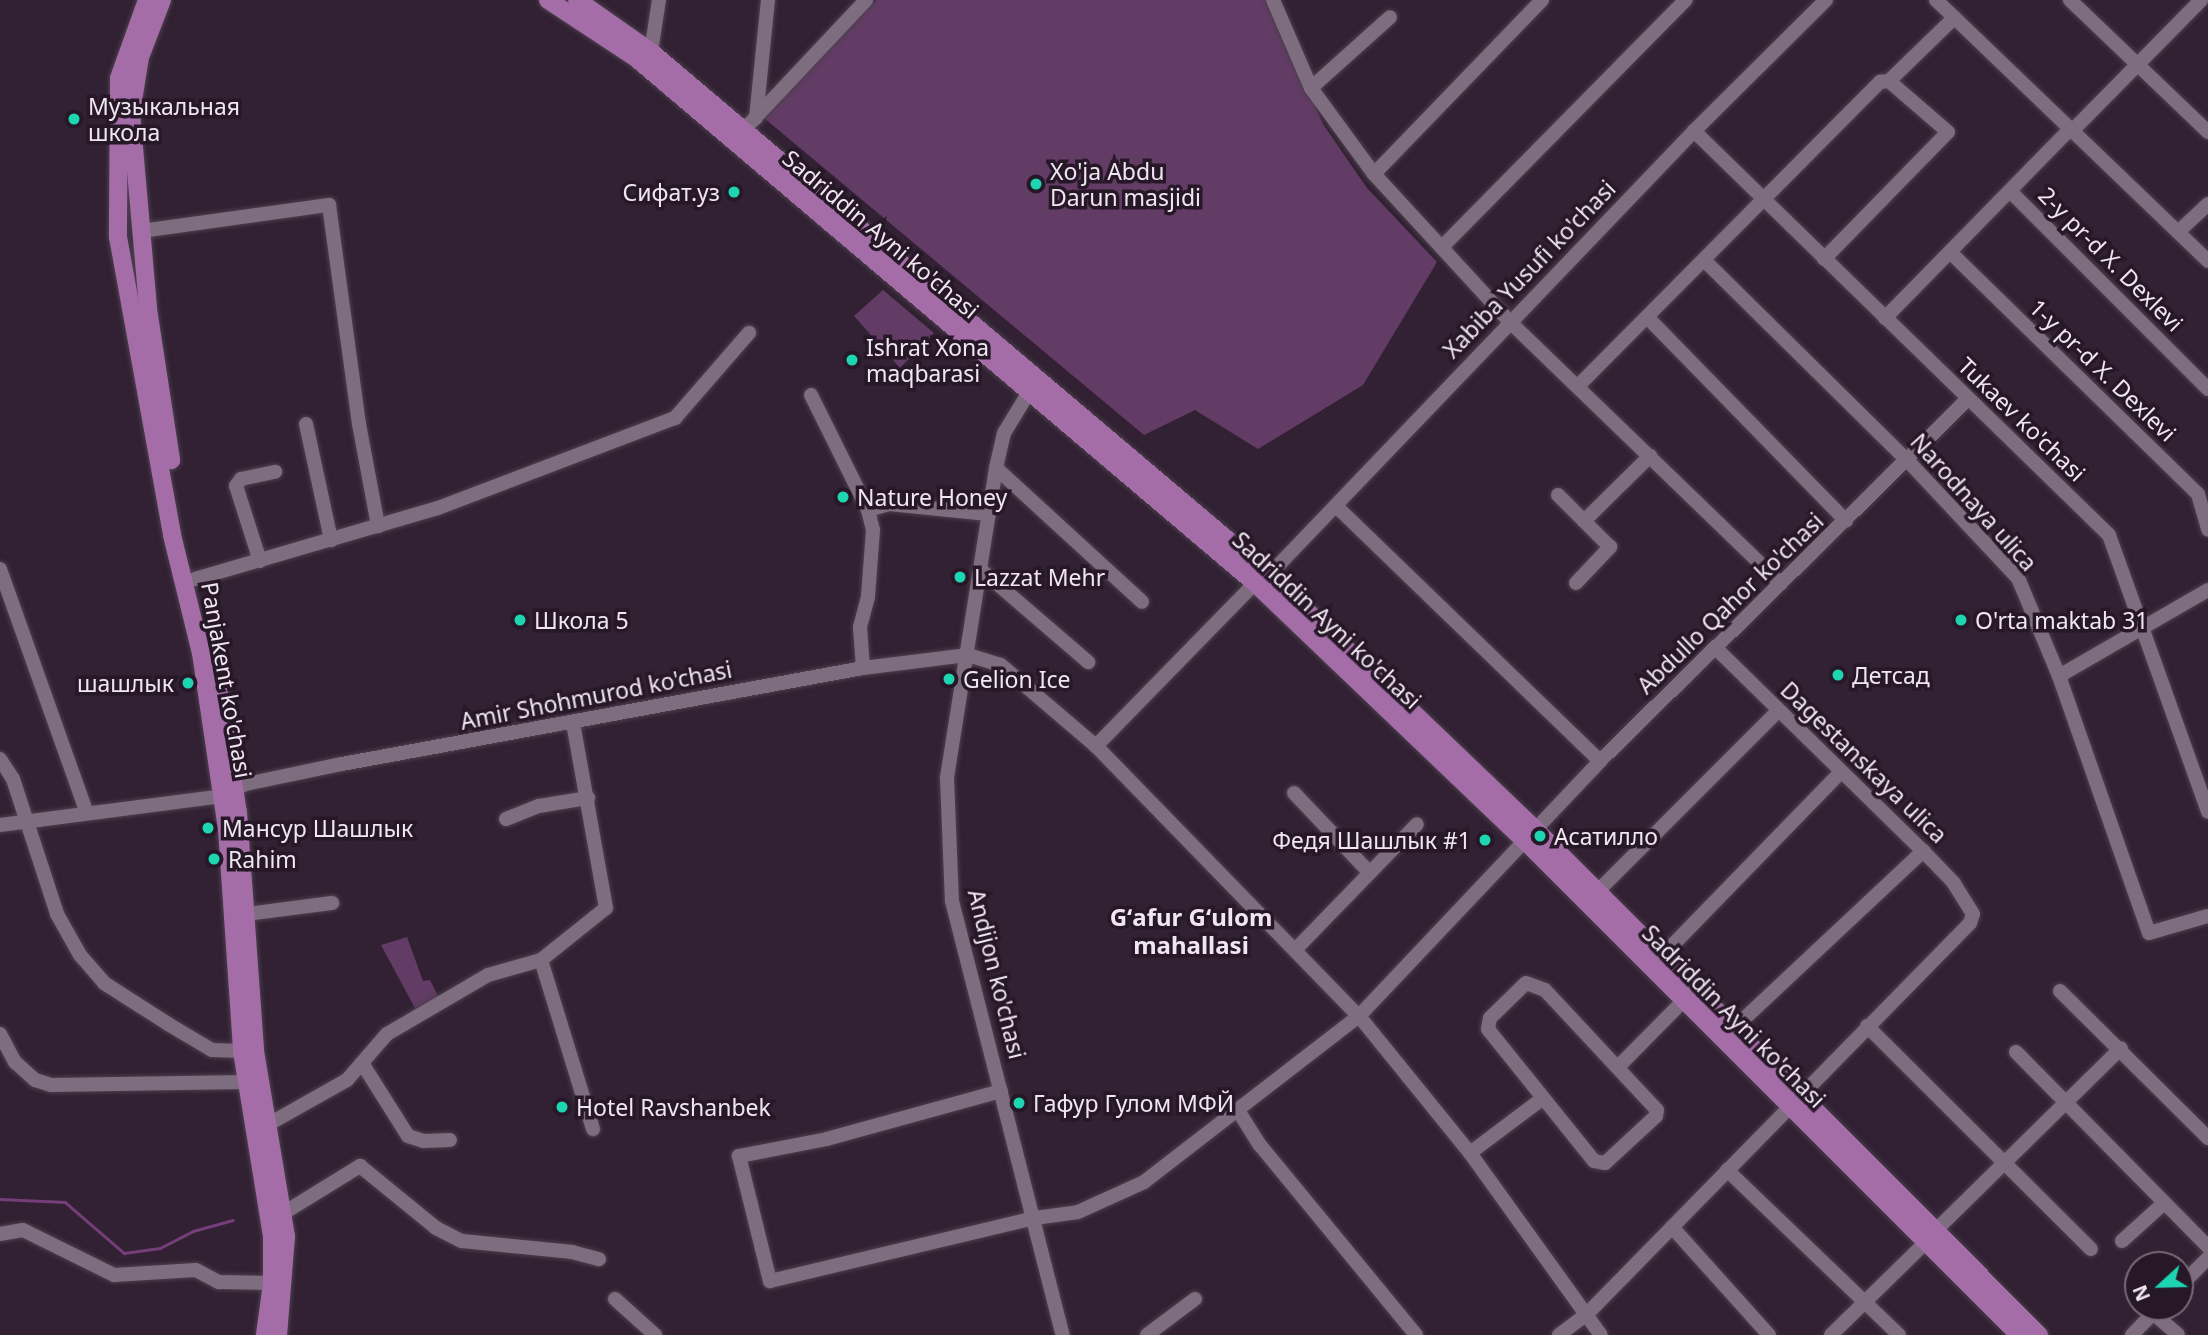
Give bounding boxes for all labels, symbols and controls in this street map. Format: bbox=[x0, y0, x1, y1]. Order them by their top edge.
place label: Музыкальная школа bbox=[88, 92, 240, 146]
marker: Музыкальная школа bbox=[66, 111, 82, 127]
street label: Sadriddin Ayni ko'chasi bbox=[778, 144, 984, 324]
place label: Xo'ja Abdu Darun masjidi bbox=[1050, 157, 1201, 211]
street label: Xabiba Yusufi ko'chasi bbox=[1437, 175, 1621, 363]
marker: Xo'ja Abdu Darun masjidi bbox=[1028, 176, 1044, 192]
place label: Сифат.уз bbox=[623, 178, 720, 206]
street label: 2-y pr-d X. Dexlevi bbox=[2033, 181, 2189, 337]
marker: Сифат.уз bbox=[726, 184, 742, 200]
street label: 1-y pr-d X. Dexlevi bbox=[2024, 293, 2182, 447]
place label: Ishrat Хоnа mаqbаrasi bbox=[866, 333, 989, 387]
street label: Tukaev ko'chasi bbox=[1953, 351, 2091, 487]
marker: Ishrat Хоnа mаqbаrasi bbox=[844, 352, 860, 368]
street label: Narodnaya ulica bbox=[1905, 428, 2043, 576]
place label: Nature Honey bbox=[857, 483, 1007, 511]
marker: Nature Honey bbox=[835, 489, 851, 505]
street label: Abdullo Qahor ko'chasi bbox=[1631, 507, 1829, 699]
street label: Sadriddin Ayni ko'chasi bbox=[1227, 526, 1427, 714]
place label: Lazzat Mehr bbox=[974, 563, 1105, 591]
marker: Lazzat Mehr bbox=[952, 569, 968, 585]
street label: Panjakent ko'chasi bbox=[196, 580, 258, 780]
place label: Школа 5 bbox=[534, 606, 629, 634]
place label: O'rta maktab 31 bbox=[1975, 606, 2148, 634]
marker: Школа 5 bbox=[512, 612, 528, 628]
marker: O'rta maktab 31 bbox=[1953, 612, 1969, 628]
street label: Amir Shohmurod ko'chasi bbox=[458, 655, 734, 735]
place label: Детсад bbox=[1852, 661, 1930, 689]
place label: Gelion Ice bbox=[963, 665, 1071, 693]
marker: Детсад bbox=[1830, 667, 1846, 683]
place label: шашлык bbox=[77, 669, 174, 697]
marker: Gelion Ice bbox=[941, 671, 957, 687]
marker: шашлык bbox=[180, 675, 196, 691]
street label: Dagestanskaya ulica bbox=[1775, 676, 1953, 848]
place label: Мансур Шашлык bbox=[222, 814, 413, 842]
marker: Мансур Шашлык bbox=[200, 820, 216, 836]
place label: Асатилло bbox=[1554, 822, 1658, 850]
place label: Федя Шашлык #1 bbox=[1272, 826, 1471, 854]
marker: Асатилло bbox=[1532, 828, 1548, 844]
marker: Федя Шашлык #1 bbox=[1477, 832, 1493, 848]
place label: Rahim bbox=[228, 845, 297, 873]
marker: Rahim bbox=[206, 851, 222, 867]
street label: Andijon ko'chasi bbox=[963, 886, 1031, 1062]
district label: Gʻafur Gʻulom mahallasi bbox=[1110, 903, 1272, 959]
street label: Sadriddin Ayni ko'chasi bbox=[1637, 919, 1831, 1113]
place label: Гафур Гулом МФЙ bbox=[1033, 1089, 1234, 1117]
place label: Hotel Ravshanbek bbox=[576, 1093, 771, 1121]
marker: Гафур Гулом МФЙ bbox=[1011, 1095, 1027, 1111]
marker: Hotel Ravshanbek bbox=[554, 1099, 570, 1115]
north arrow bbox=[2124, 1251, 2194, 1321]
text: N bbox=[2126, 1281, 2156, 1305]

